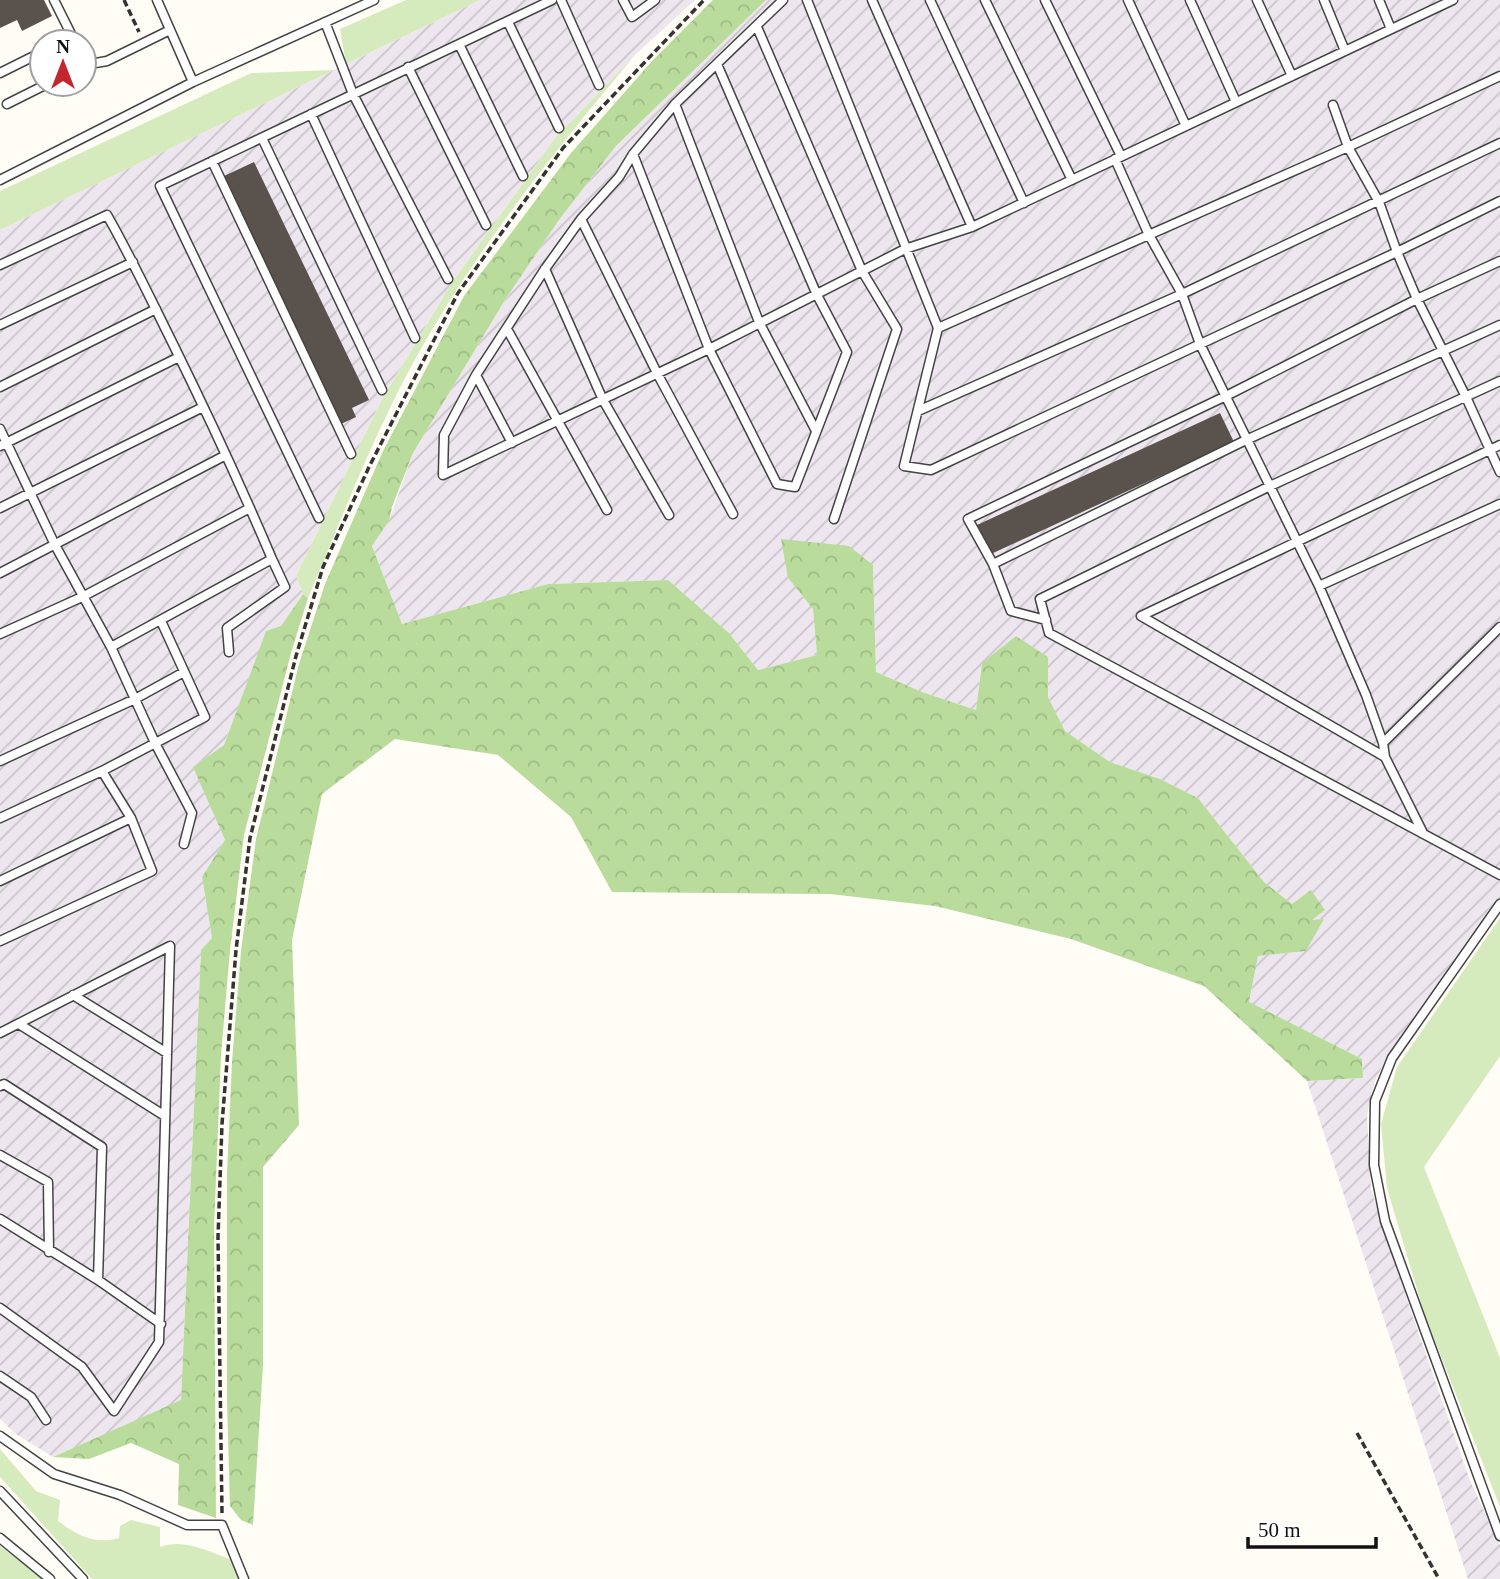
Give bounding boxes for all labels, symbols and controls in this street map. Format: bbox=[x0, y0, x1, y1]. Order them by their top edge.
north arrow bbox=[28, 28, 98, 98]
text: N bbox=[56, 36, 70, 57]
scale bar bbox=[1248, 1506, 1376, 1550]
text: 50 m bbox=[1258, 1518, 1301, 1542]

